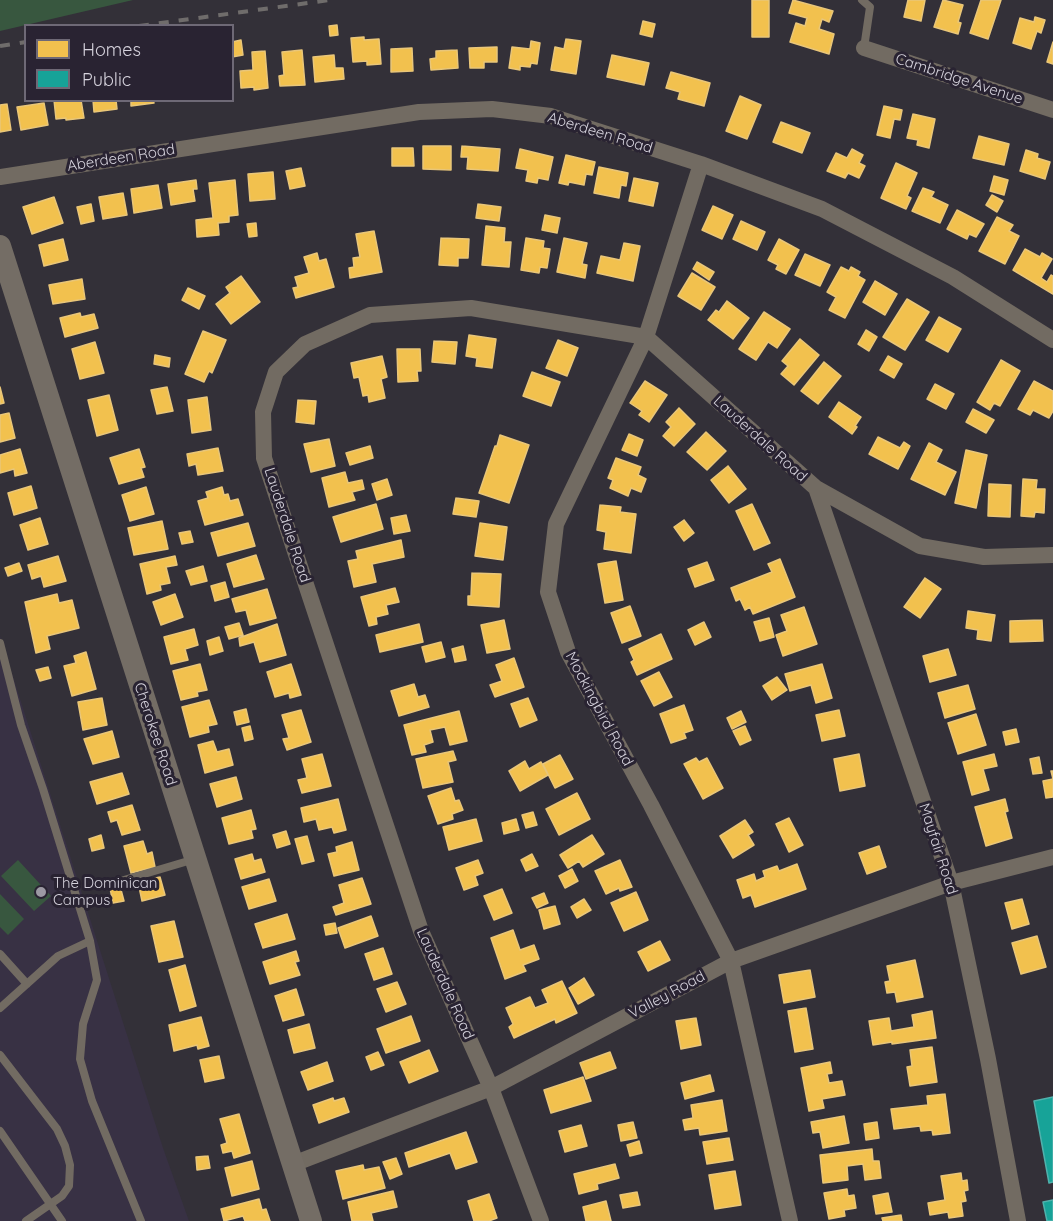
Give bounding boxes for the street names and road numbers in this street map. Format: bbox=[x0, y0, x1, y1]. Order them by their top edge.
street label: Cambridge Avenue bbox=[893, 50, 1025, 108]
street label: Aberdeen Road bbox=[545, 108, 655, 158]
street label: Aberdeen Road bbox=[66, 141, 176, 175]
street label: Lauderdale Road bbox=[709, 392, 811, 486]
street label: Lauderdale Road bbox=[260, 465, 314, 585]
street label: Mockingbird Road bbox=[561, 649, 637, 769]
street label: Cherokee Road bbox=[130, 680, 180, 788]
street label: Mayfair Road bbox=[915, 801, 961, 897]
street label: Lauderdale Road bbox=[412, 926, 478, 1042]
street label: Valley Road bbox=[626, 967, 708, 1023]

